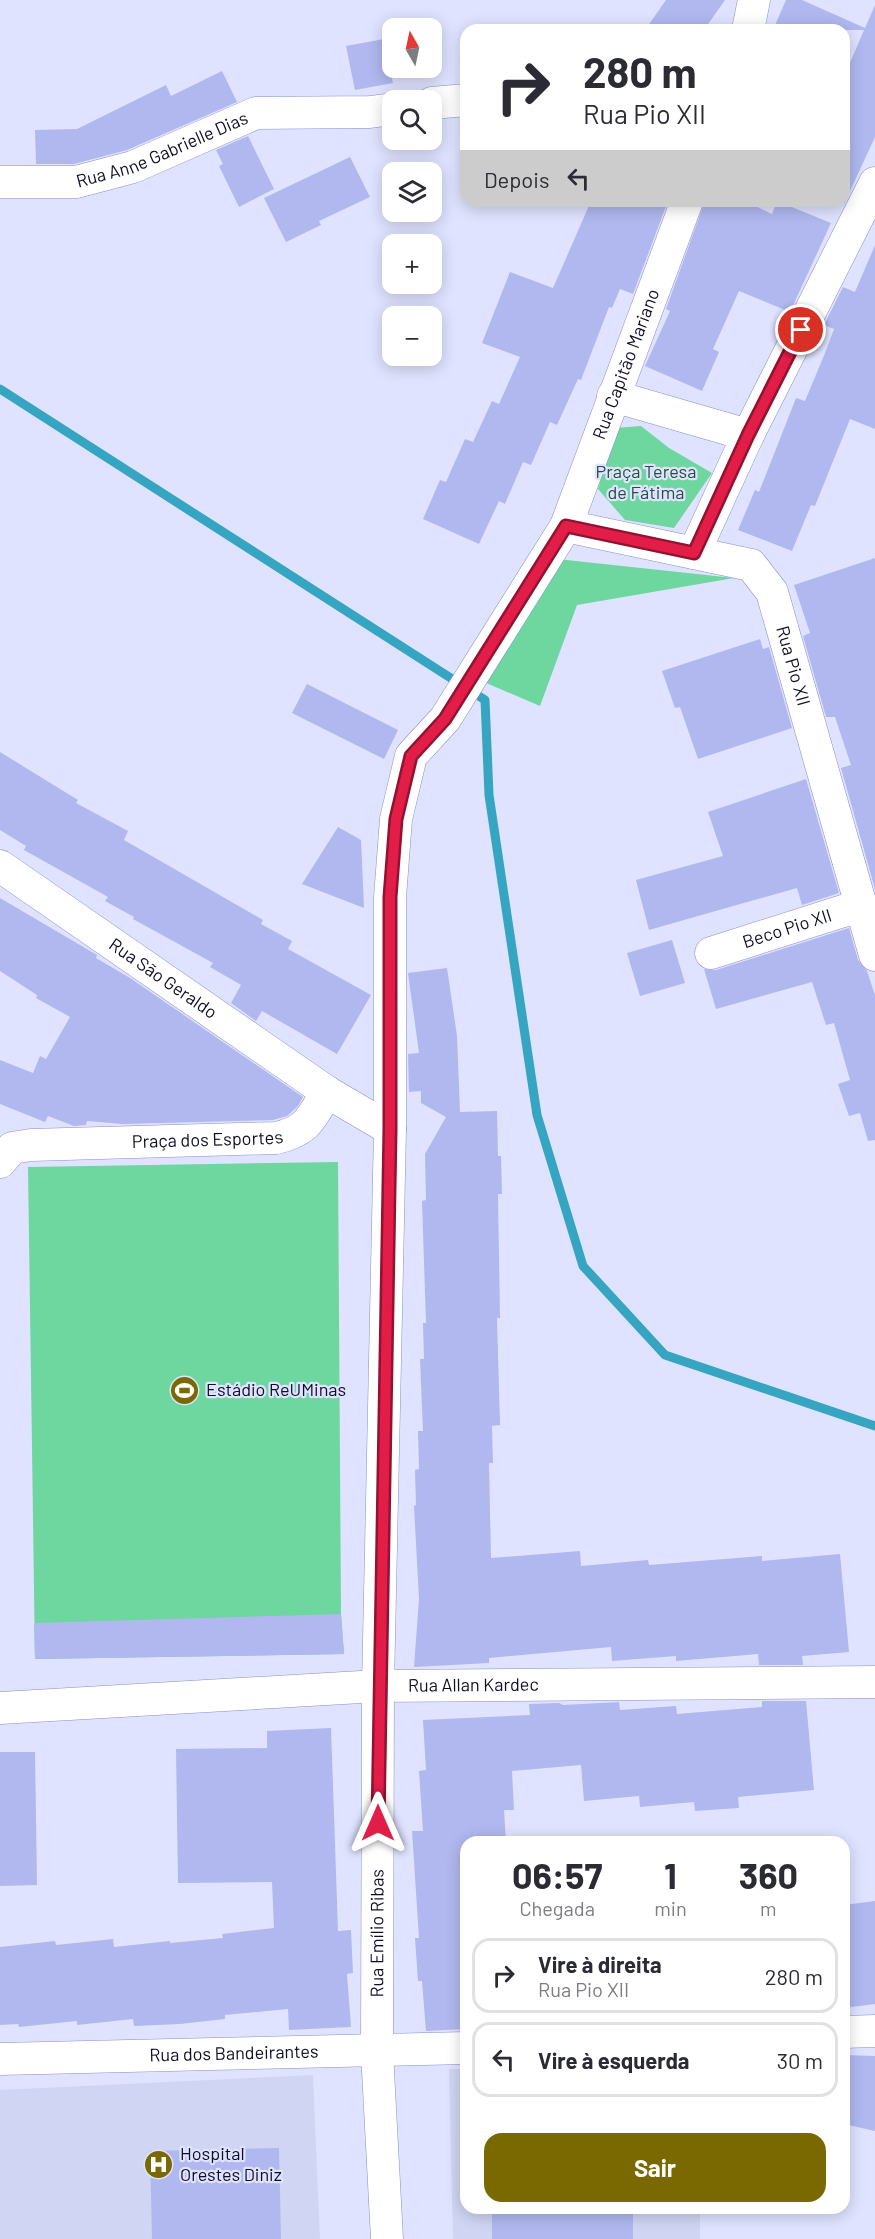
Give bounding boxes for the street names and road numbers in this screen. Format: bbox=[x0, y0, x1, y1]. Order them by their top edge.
street label: Rua Anne Gabrielle Dias bbox=[74, 106, 251, 192]
street label: Rua Capitão Mariano bbox=[587, 286, 663, 442]
street label: Rua Pio XII bbox=[772, 623, 816, 708]
street label: Beco Pio XII bbox=[740, 903, 834, 952]
street label: Rua São Geraldo bbox=[105, 933, 222, 1023]
street label: Praça dos Esportes bbox=[131, 1125, 285, 1152]
street label: Rua Allan Kardec bbox=[408, 1673, 539, 1696]
street label: Rua Emílio Ribas bbox=[365, 1869, 388, 1998]
street label: Rua dos Bandeirantes bbox=[149, 2039, 319, 2065]

